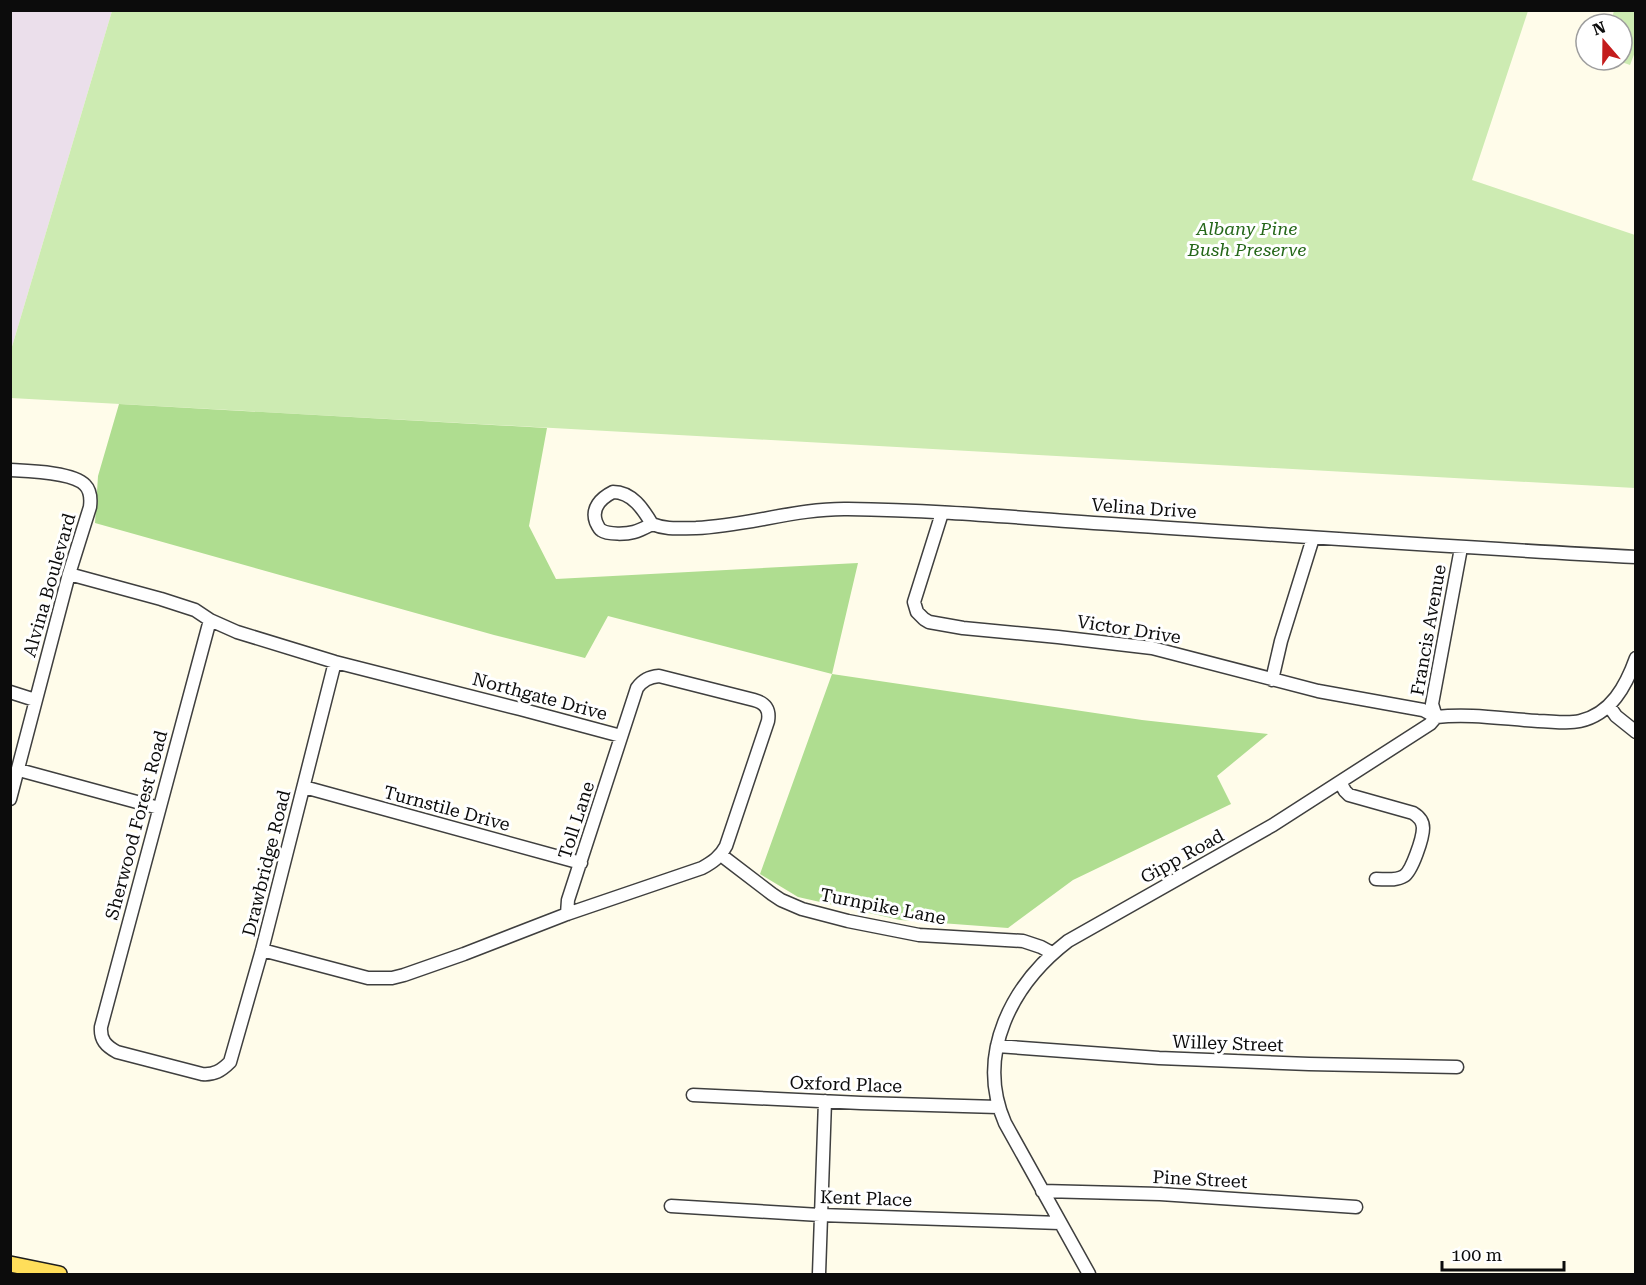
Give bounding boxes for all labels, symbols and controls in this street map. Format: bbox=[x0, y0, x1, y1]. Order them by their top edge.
north arrow bbox=[1574, 12, 1634, 72]
text: N bbox=[1590, 17, 1608, 39]
park label: Albany Pine Bush Preserve bbox=[1187, 218, 1306, 260]
street label: Velina Drive bbox=[1091, 494, 1197, 522]
street label: Alvina Boulevard bbox=[18, 510, 80, 659]
street label: Francis Avenue bbox=[1406, 563, 1450, 697]
street label: Victor Drive bbox=[1076, 610, 1183, 648]
street label: Northgate Drive bbox=[470, 668, 610, 724]
street label: Sherwood Forest Road bbox=[101, 727, 172, 922]
street label: Toll Lane bbox=[554, 779, 598, 861]
street label: Turnstile Drive bbox=[381, 781, 513, 835]
street label: Drawbridge Road bbox=[238, 787, 294, 938]
street label: Gipp Road bbox=[1137, 824, 1228, 887]
street label: Turnpike Lane bbox=[818, 884, 948, 928]
street label: Willey Street bbox=[1172, 1031, 1284, 1055]
street label: Oxford Place bbox=[789, 1072, 903, 1096]
street label: Pine Street bbox=[1152, 1166, 1248, 1192]
street label: Kent Place bbox=[820, 1186, 912, 1210]
scale bar bbox=[1442, 1234, 1564, 1272]
text: 100 m bbox=[1451, 1244, 1502, 1265]

